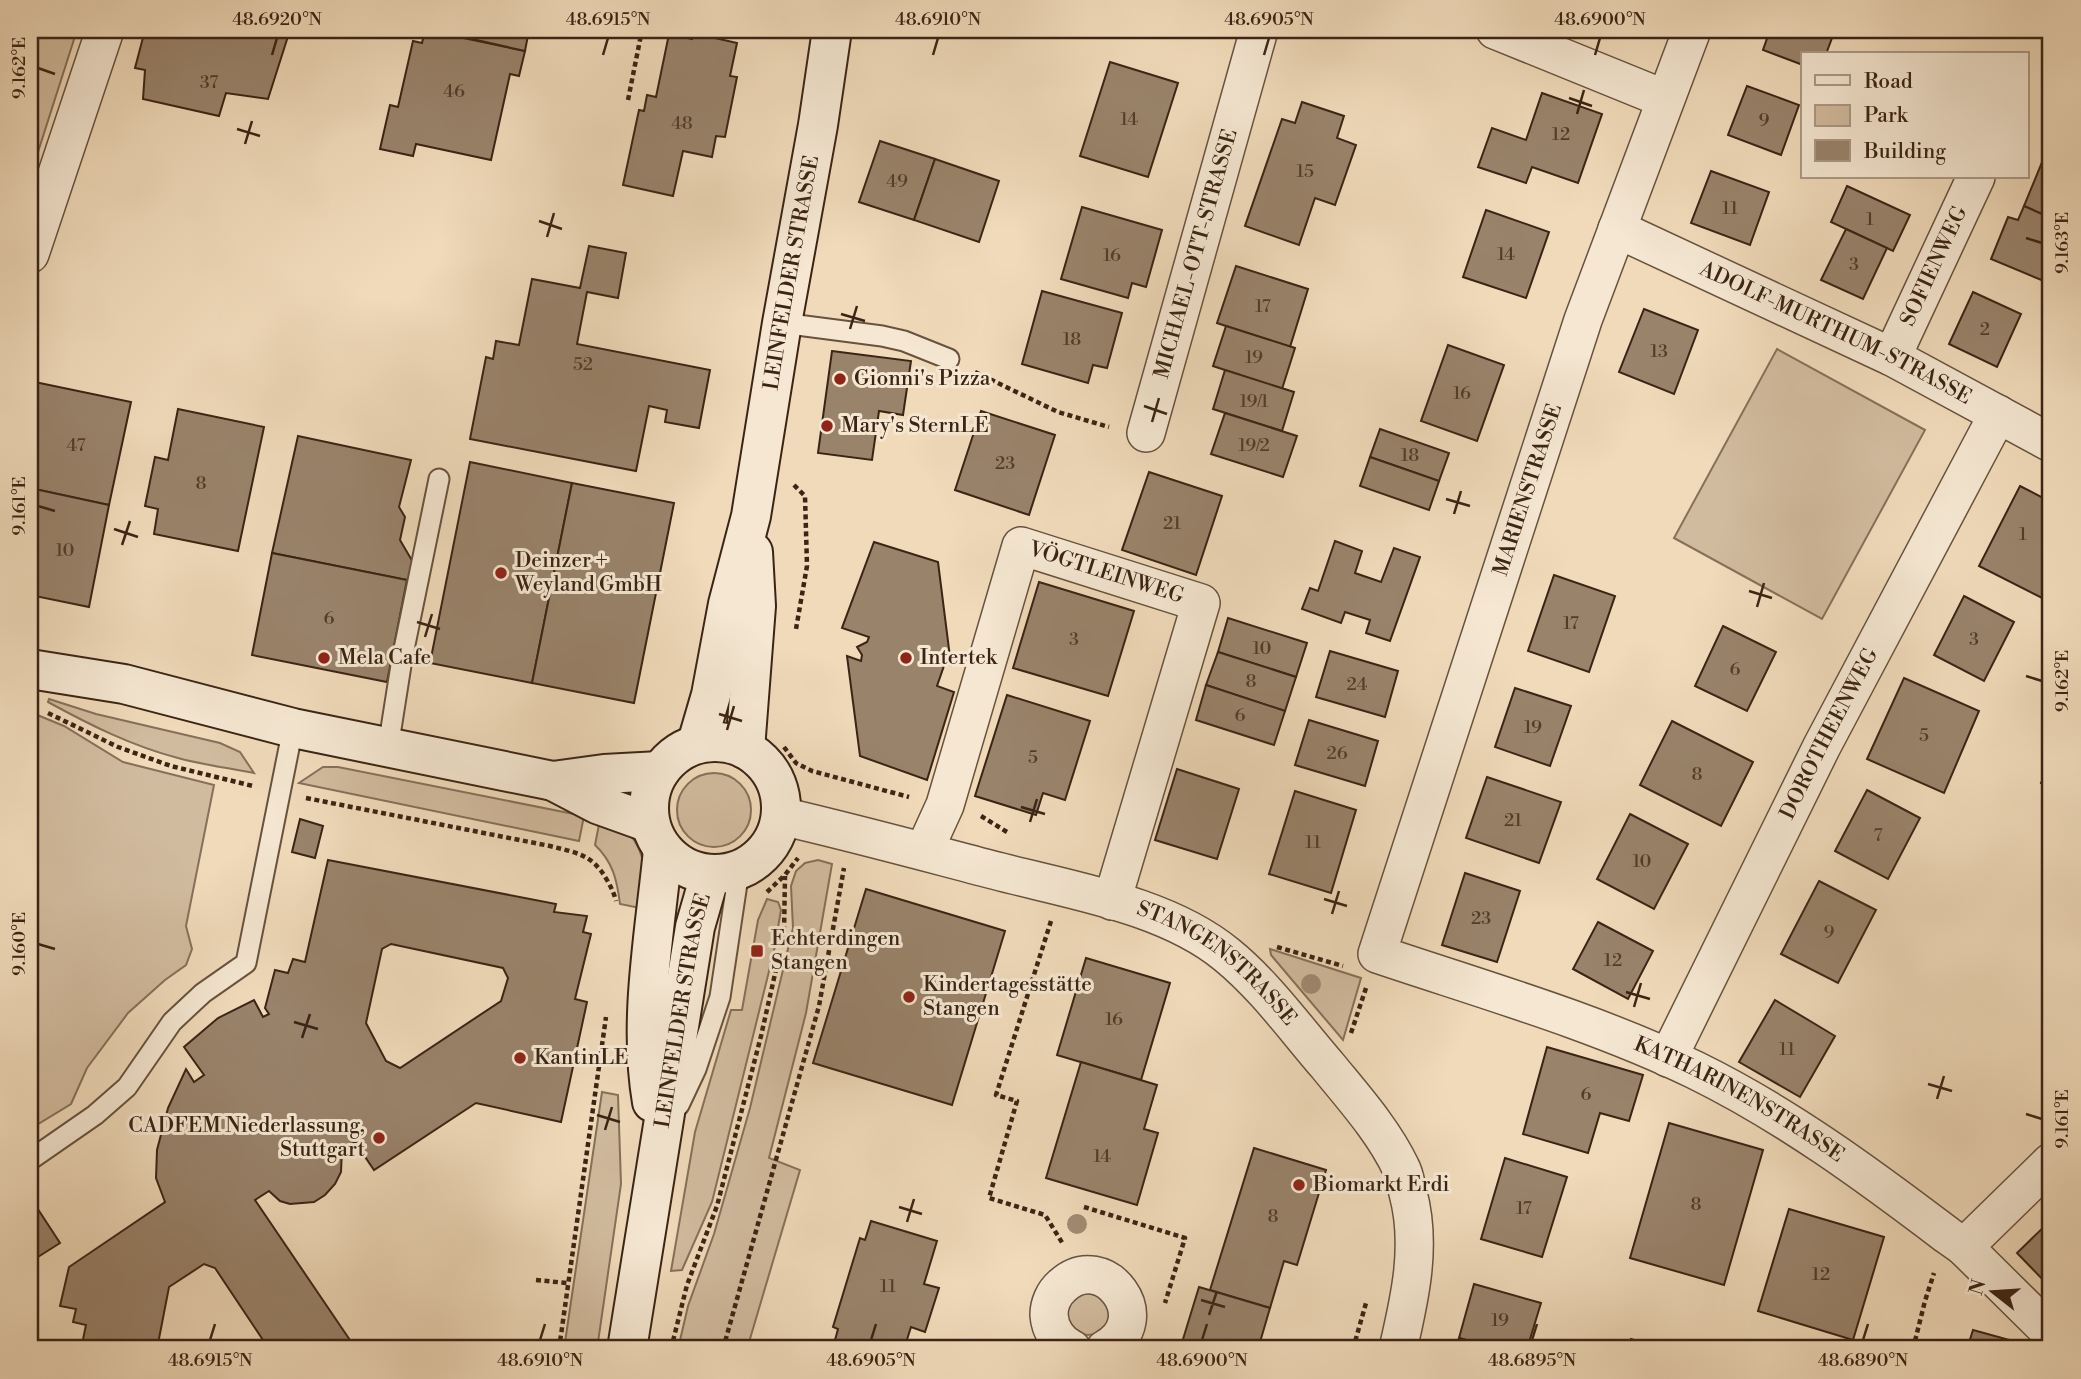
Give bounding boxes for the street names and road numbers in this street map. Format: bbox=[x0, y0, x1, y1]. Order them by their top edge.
street label: MICHAEL-OTT-STRASSE bbox=[1149, 126, 1244, 382]
street label: LEINFELDER STRASSE bbox=[758, 153, 825, 392]
street label: SOFIENWEG bbox=[1895, 202, 1974, 331]
street label: ADOLF-MURTHUM-STRASSE bbox=[1694, 256, 1976, 410]
street label: MARIENSTRASSE bbox=[1488, 401, 1568, 579]
street label: VÖGTLEINWEG bbox=[1025, 536, 1187, 610]
street label: DOROTHEENWEG bbox=[1775, 644, 1885, 824]
street label: LEINFELDER STRASSE bbox=[650, 890, 717, 1130]
street label: STANGENSTRASSE bbox=[1133, 896, 1302, 1031]
street label: KATHARINENSTRASSE bbox=[1630, 1031, 1849, 1169]

